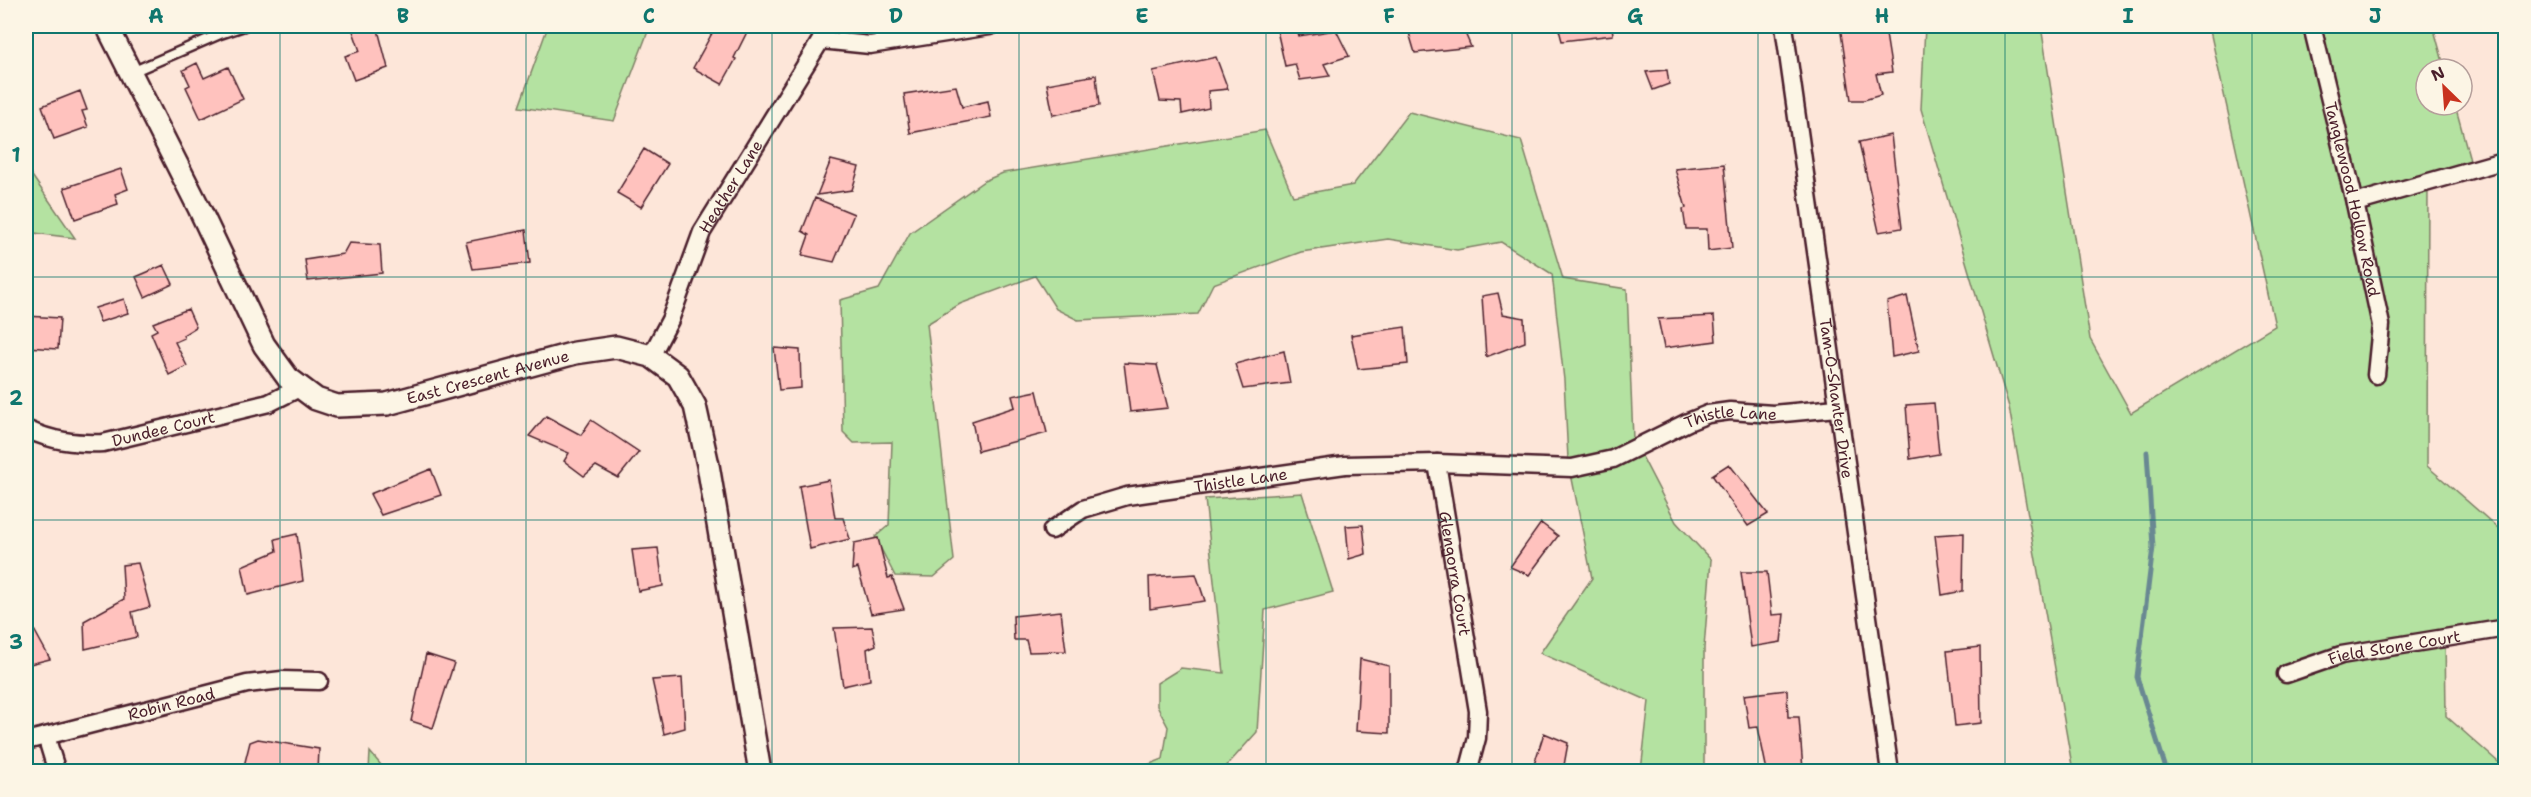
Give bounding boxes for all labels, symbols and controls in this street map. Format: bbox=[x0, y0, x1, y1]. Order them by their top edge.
text: A bbox=[148, 3, 164, 29]
text: B bbox=[397, 3, 409, 29]
text: C bbox=[643, 3, 655, 29]
text: D bbox=[889, 3, 903, 29]
text: E bbox=[1135, 3, 1149, 29]
text: F bbox=[1383, 3, 1395, 29]
text: G bbox=[1627, 3, 1643, 29]
text: H bbox=[1875, 3, 1889, 29]
text: I bbox=[2122, 3, 2134, 29]
text: J bbox=[2369, 3, 2382, 29]
north arrow bbox=[2414, 57, 2474, 117]
text: N bbox=[2428, 62, 2448, 86]
street label: Tanglewood Hollow Road bbox=[2320, 100, 2385, 299]
street label: Heather Lane bbox=[693, 136, 767, 237]
text: 1 bbox=[11, 142, 21, 168]
street label: Tam-O-Shanter Drive bbox=[1815, 317, 1859, 480]
street label: East Crescent Avenue bbox=[404, 345, 571, 409]
text: 2 bbox=[9, 385, 23, 411]
street label: Thistle Lane bbox=[1681, 400, 1778, 433]
street label: Dundee Court bbox=[110, 406, 217, 451]
street label: Thistle Lane bbox=[1192, 463, 1289, 497]
street label: Glengorra Court bbox=[1435, 510, 1476, 637]
street label: Field Stone Court bbox=[2325, 625, 2462, 669]
text: 3 bbox=[9, 629, 23, 655]
street label: Robin Road bbox=[125, 682, 217, 725]

